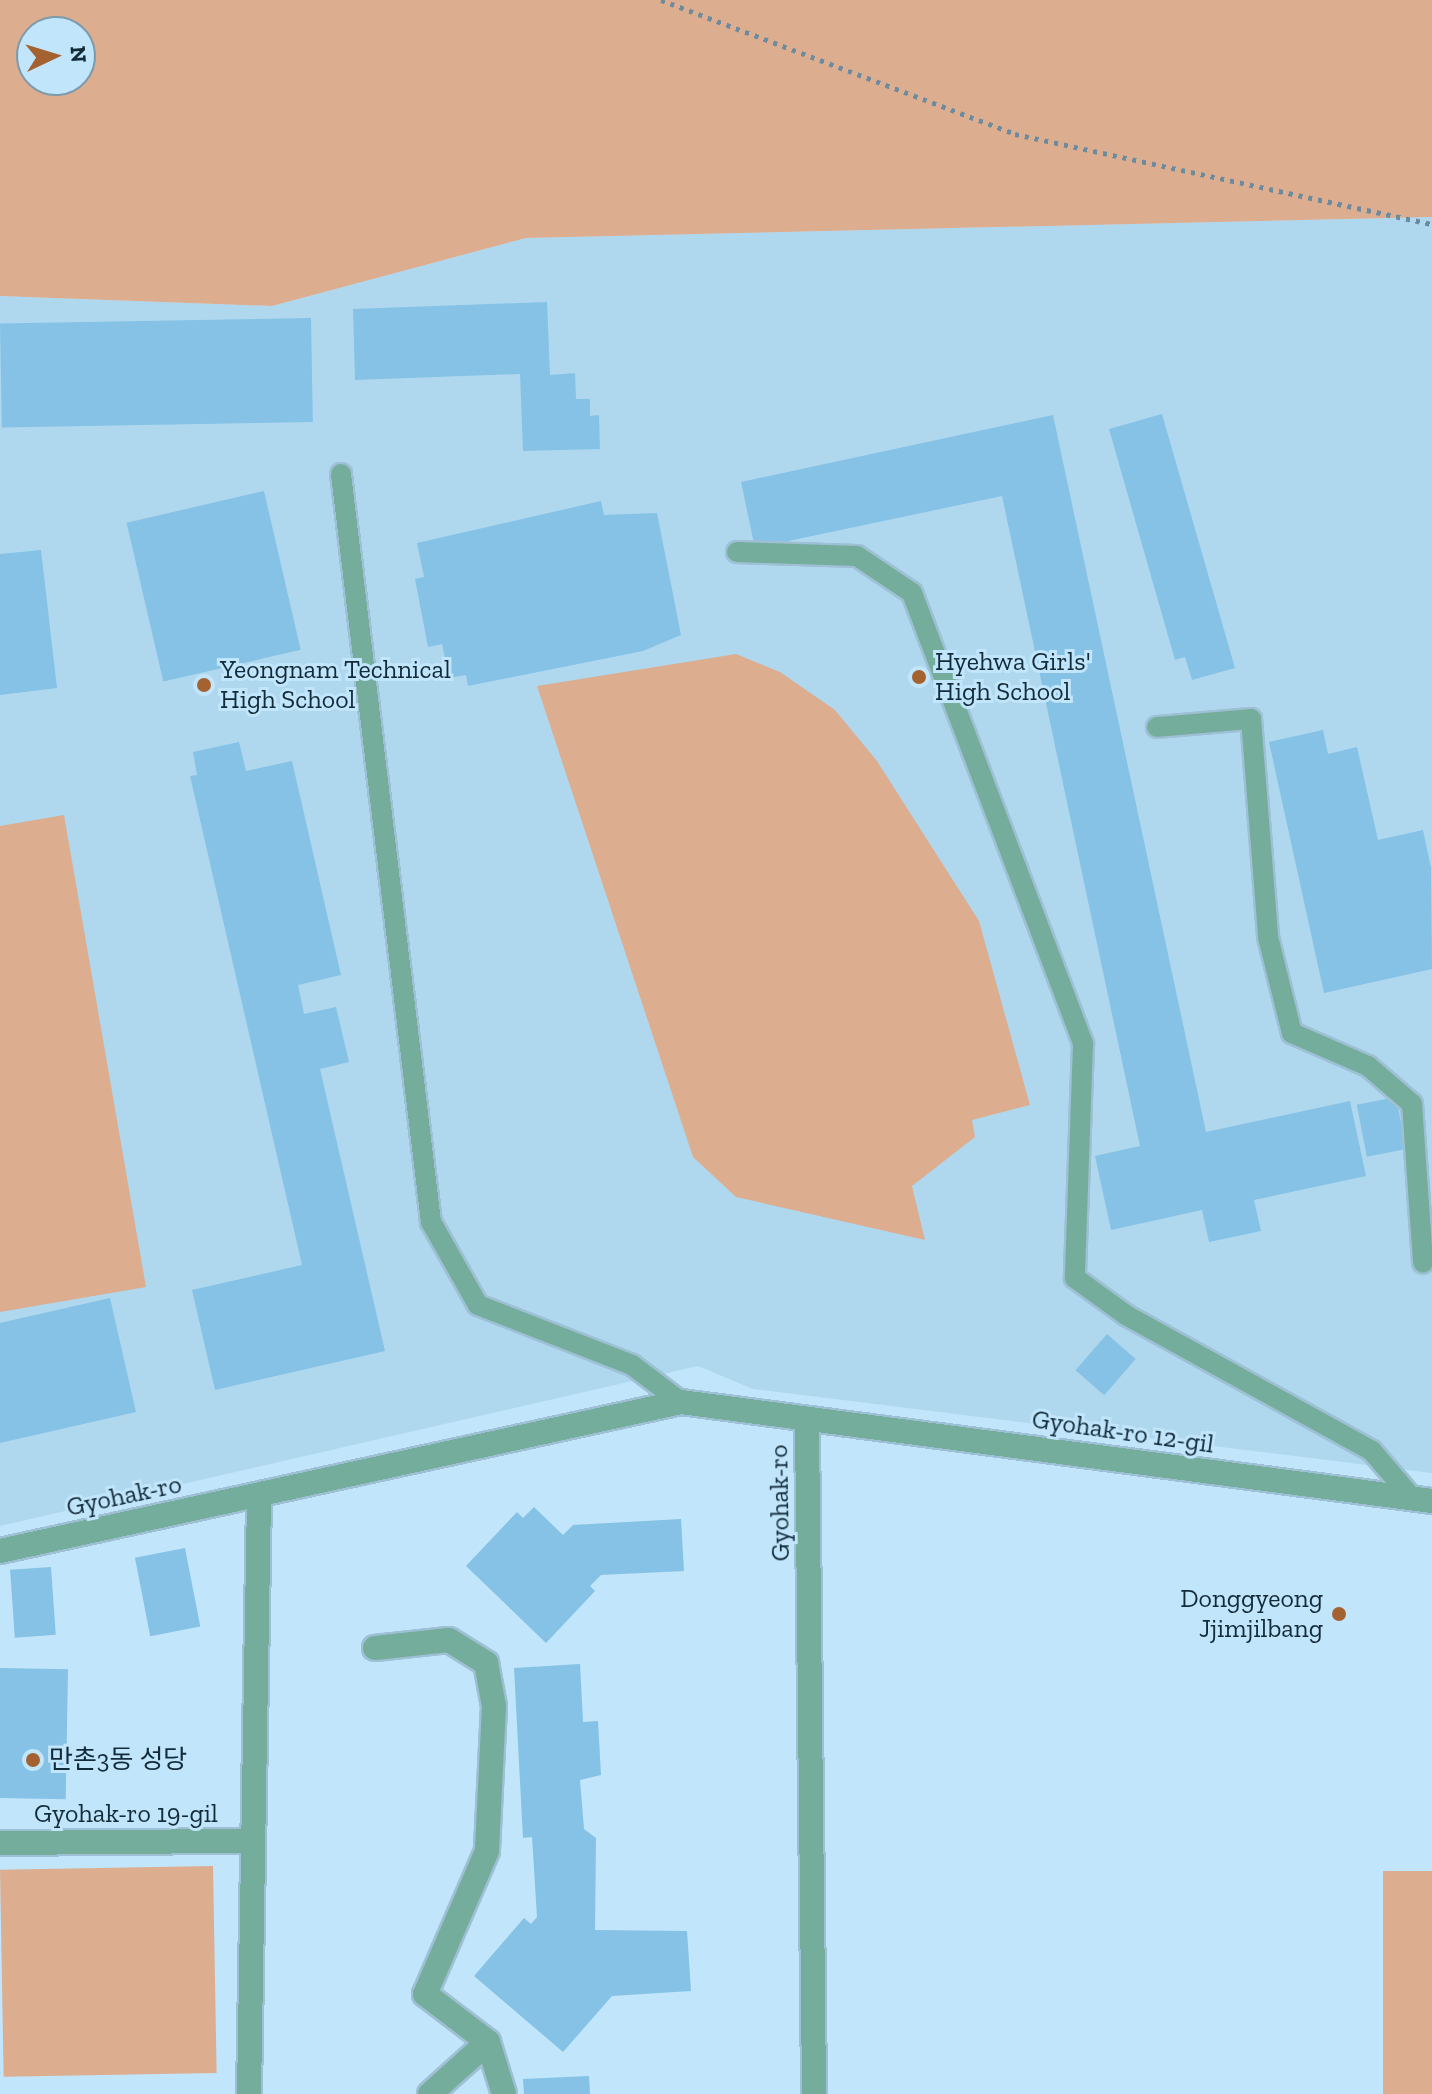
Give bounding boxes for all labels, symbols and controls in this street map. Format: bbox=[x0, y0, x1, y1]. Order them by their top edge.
north arrow bbox=[16, 16, 96, 96]
text: N bbox=[64, 45, 92, 64]
place label: Hyehwa Girls' High School bbox=[935, 646, 1091, 708]
place label: Yeongnam Technical High School bbox=[220, 654, 451, 716]
marker: Hyehwa Girls' High School bbox=[910, 668, 928, 686]
marker: Yeongnam Technical High School bbox=[195, 676, 213, 694]
street label: Gyohak-ro 12-gil bbox=[1030, 1404, 1216, 1460]
street label: Gyohak-ro bbox=[763, 1444, 797, 1562]
street label: Gyohak-ro bbox=[64, 1469, 184, 1523]
place label: Donggyeong Jjimjilbang bbox=[1180, 1583, 1323, 1644]
marker: Donggyeong Jjimjilbang bbox=[1330, 1605, 1348, 1623]
place label: 만촌3동 성당 bbox=[49, 1744, 187, 1776]
marker: 만촌3동 성당 bbox=[24, 1751, 42, 1769]
street label: Gyohak-ro 19-gil bbox=[34, 1798, 218, 1830]

